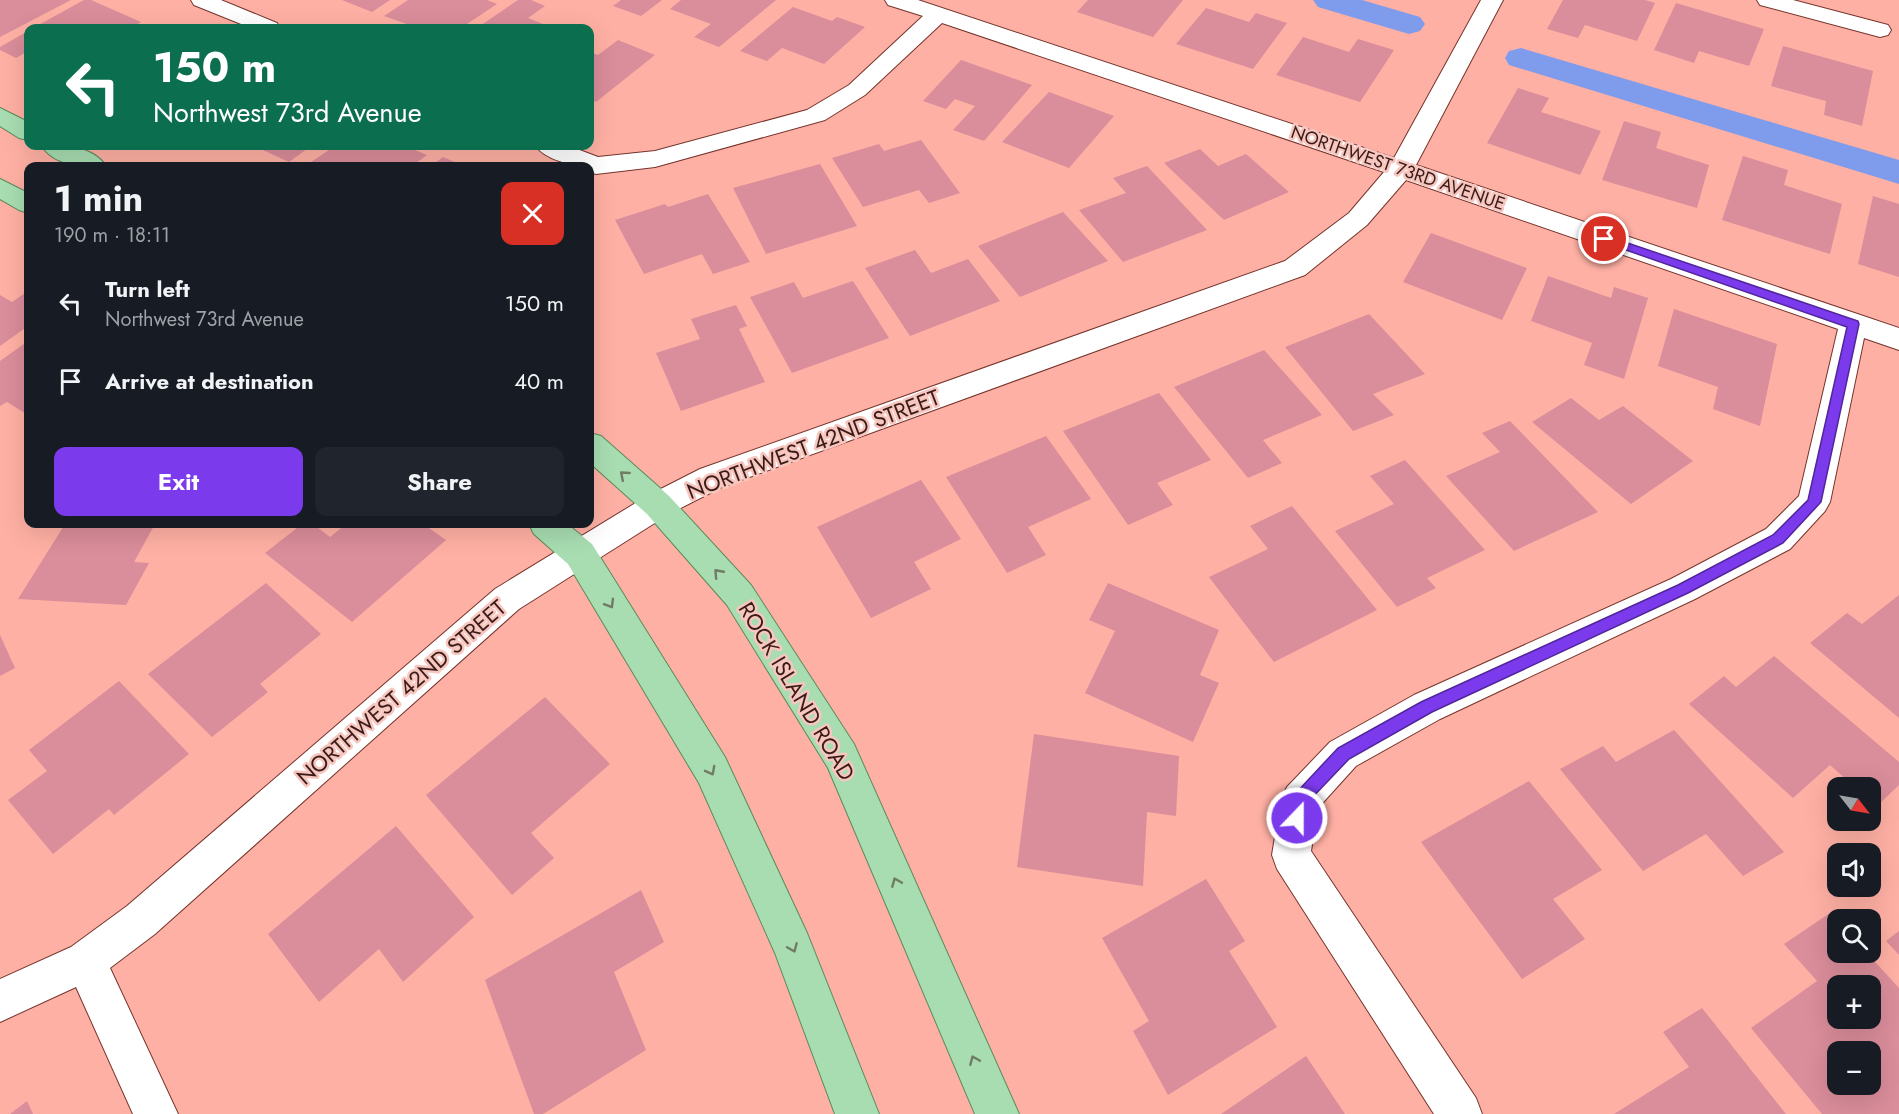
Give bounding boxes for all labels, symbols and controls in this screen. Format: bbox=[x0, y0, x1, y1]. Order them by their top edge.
text: 150 m bbox=[153, 37, 276, 98]
icon: left bbox=[54, 48, 132, 126]
text: Northwest 73rd Avenue bbox=[153, 93, 422, 132]
street label: NORTHWEST 73RD AVENUE bbox=[1287, 119, 1509, 217]
text: 1 min bbox=[54, 172, 143, 224]
button: close bbox=[501, 182, 564, 245]
pin bbox=[1578, 213, 1629, 264]
text: 190 m · 18:11 bbox=[54, 221, 170, 250]
icon: arrive bbox=[1587, 222, 1620, 255]
text: Turn left bbox=[105, 273, 190, 305]
icon: left bbox=[54, 287, 87, 320]
text: 150 m bbox=[505, 287, 564, 319]
text: Northwest 73rd Avenue bbox=[105, 305, 304, 334]
icon: arrive bbox=[54, 365, 87, 398]
text: Arrive at destination bbox=[105, 365, 314, 397]
text: 40 m bbox=[514, 365, 564, 397]
street label: NORTHWEST 42ND STREET bbox=[682, 381, 945, 507]
button: Exit bbox=[54, 447, 303, 516]
button: Share bbox=[315, 447, 564, 516]
one-way arrow bbox=[620, 471, 631, 482]
one-way arrow bbox=[714, 569, 725, 579]
street label: NORTHWEST 42ND STREET bbox=[289, 591, 513, 792]
street label: ROCK ISLAND ROAD bbox=[731, 596, 863, 786]
one-way arrow bbox=[603, 598, 615, 608]
one-way arrow bbox=[704, 764, 716, 775]
north arrow bbox=[1827, 777, 1881, 831]
map controls bbox=[1827, 777, 1881, 1095]
position arrow bbox=[1265, 786, 1329, 850]
button: sound bbox=[1827, 843, 1881, 897]
one-way arrow bbox=[891, 877, 903, 888]
button: search bbox=[1827, 909, 1881, 963]
one-way arrow bbox=[786, 941, 798, 952]
button: + bbox=[1827, 975, 1881, 1029]
button: − bbox=[1827, 1041, 1881, 1095]
one-way arrow bbox=[969, 1056, 981, 1067]

